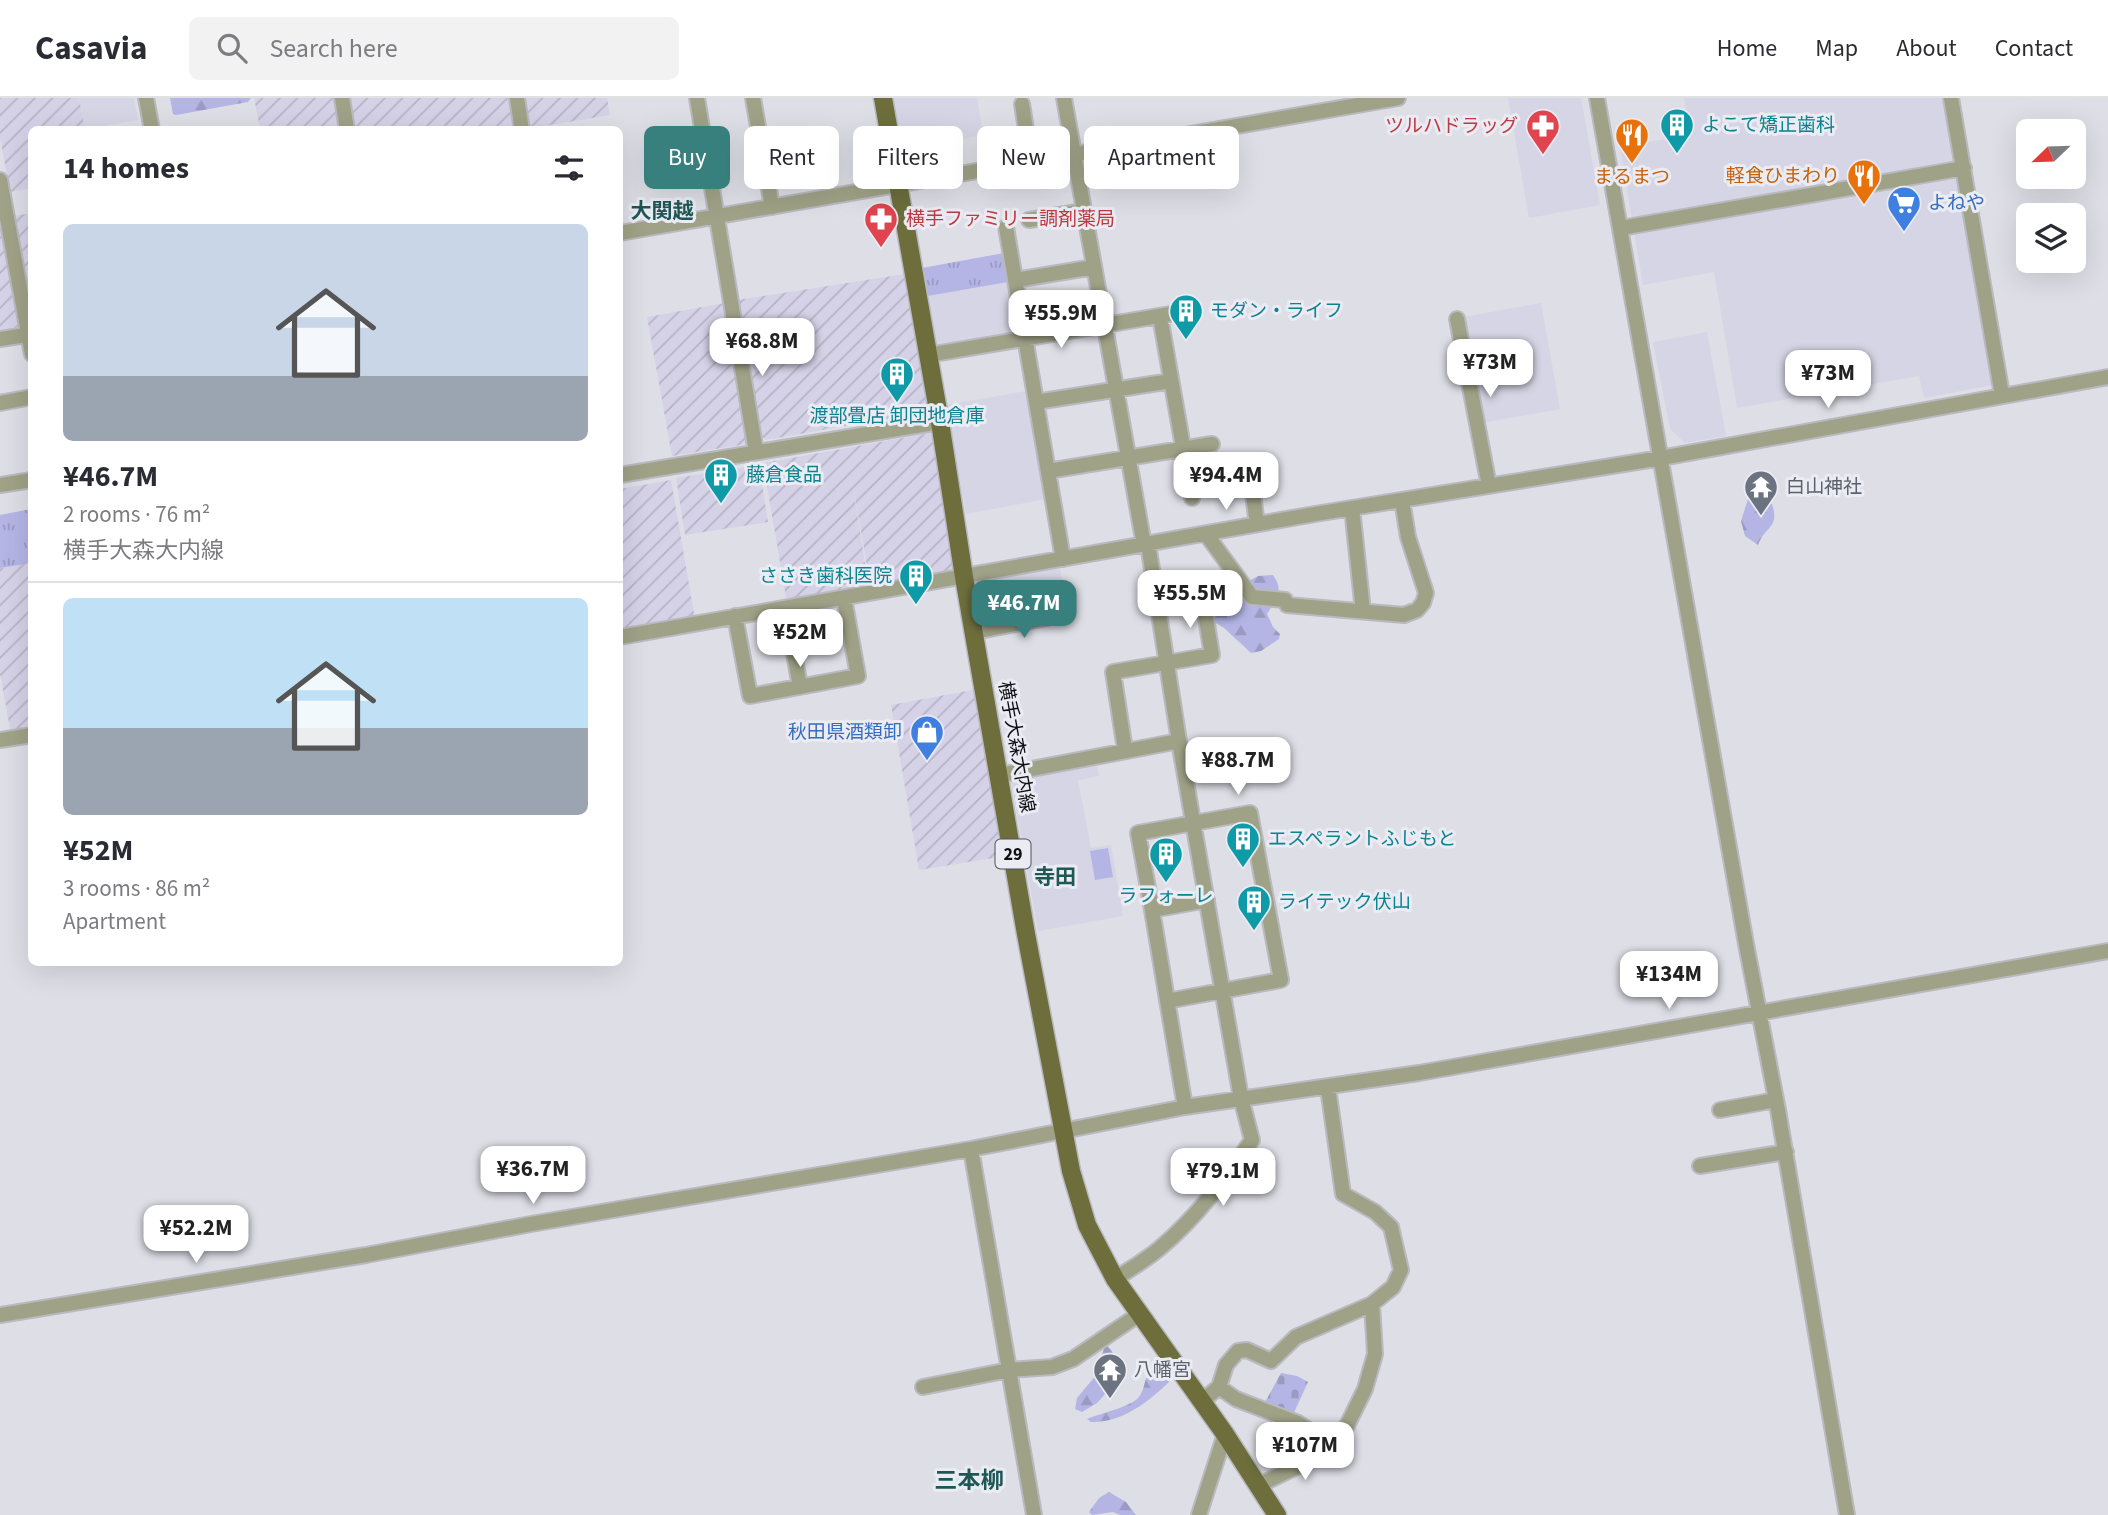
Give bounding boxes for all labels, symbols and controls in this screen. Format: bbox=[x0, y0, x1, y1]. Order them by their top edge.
search box bbox=[189, 17, 679, 80]
text: Casavia bbox=[35, 25, 147, 72]
icon: search bbox=[213, 29, 251, 67]
text: Search here bbox=[269, 30, 398, 67]
text: Home bbox=[1717, 31, 1777, 66]
text: Map bbox=[1815, 31, 1858, 66]
text: About bbox=[1896, 31, 1957, 66]
text: Contact bbox=[1995, 31, 2073, 66]
building icon: よこて矯正歯科 bbox=[1658, 106, 1696, 155]
pharmacy icon: ツルハドラッグ bbox=[1524, 107, 1562, 156]
place label: よこて矯正歯科 bbox=[1702, 112, 1835, 139]
place label: ツルハドラッグ bbox=[1385, 113, 1518, 140]
restaurant icon: まるまつ bbox=[1613, 116, 1651, 165]
north arrow bbox=[2016, 119, 2086, 189]
map controls bbox=[2016, 119, 2086, 273]
chip: Buy bbox=[644, 126, 730, 189]
chip: Rent bbox=[744, 126, 839, 189]
chip: Filters bbox=[853, 126, 963, 189]
chip: New bbox=[977, 126, 1070, 189]
chip: Apartment bbox=[1084, 126, 1239, 189]
text: 14 homes bbox=[63, 147, 189, 190]
icon: filters bbox=[550, 149, 588, 187]
restaurant icon: 軽食ひまわり bbox=[1845, 157, 1883, 206]
place label: 軽食ひまわり bbox=[1726, 163, 1840, 190]
place label: まるまつ bbox=[1594, 164, 1670, 191]
supermarket icon: よねや bbox=[1885, 184, 1923, 233]
place label: よねや bbox=[1928, 190, 1985, 217]
district label: 大関越 bbox=[631, 196, 694, 226]
pharmacy icon: 横手ファミリー調剤薬局 bbox=[862, 200, 900, 249]
button: layers bbox=[2016, 203, 2086, 273]
place label: 横手ファミリー調剤薬局 bbox=[906, 206, 1115, 233]
icon: home bbox=[263, 270, 389, 396]
pin: ¥55.9M bbox=[1004, 290, 1118, 350]
building icon: モダン・ライフ bbox=[1167, 292, 1205, 341]
text: ¥55.9M bbox=[1024, 296, 1098, 329]
place label: モダン・ライフ bbox=[1210, 298, 1343, 325]
pin: ¥68.8M bbox=[705, 318, 819, 378]
text: ¥68.8M bbox=[725, 324, 799, 357]
pin: ¥73M bbox=[1449, 340, 1531, 399]
text: ¥73M bbox=[1463, 345, 1517, 378]
pin: ¥73M bbox=[1787, 350, 1869, 410]
building icon: 渡部畳店 卸団地倉庫 bbox=[878, 355, 916, 404]
text: ¥73M bbox=[1801, 356, 1855, 389]
place label: 渡部畳店 卸団地倉庫 bbox=[810, 403, 984, 430]
pin: ¥94.4M bbox=[1169, 452, 1283, 512]
text: ¥46.7M bbox=[63, 455, 158, 498]
building icon: 藤倉食品 bbox=[702, 456, 740, 505]
text: ¥94.4M bbox=[1189, 458, 1263, 491]
place label: 藤倉食品 bbox=[746, 462, 822, 489]
temple icon: 白山神社 bbox=[1742, 468, 1780, 517]
place label: 白山神社 bbox=[1786, 474, 1862, 501]
text: 2 rooms · 76 m² bbox=[63, 498, 210, 531]
text: 横手大森大内線 bbox=[63, 534, 224, 567]
building icon: ささき歯科医院 bbox=[897, 557, 935, 606]
place label: ささき歯科医院 bbox=[759, 563, 892, 590]
pin: ¥55.5M bbox=[1133, 570, 1247, 630]
text: ¥55.5M bbox=[1153, 576, 1227, 609]
pin: ¥46.7M bbox=[967, 580, 1081, 640]
text: ¥46.7M bbox=[987, 586, 1061, 619]
pin: ¥52M bbox=[759, 610, 841, 669]
text: ¥52M bbox=[773, 615, 827, 648]
icon: home bbox=[263, 643, 389, 769]
street label: 横手大森大内線 bbox=[991, 679, 1041, 815]
shop icon: 秋田県酒類卸 bbox=[908, 713, 946, 762]
place label: 秋田県酒類卸 bbox=[788, 719, 902, 746]
pin: ¥88.7M bbox=[1181, 738, 1295, 797]
text: ¥88.7M bbox=[1201, 743, 1275, 776]
building icon: エスペラントふじもと bbox=[1224, 820, 1262, 869]
place label: エスペラントふじもと bbox=[1268, 826, 1456, 853]
text: ¥52M bbox=[63, 829, 133, 872]
building icon: ラフォーレ bbox=[1147, 835, 1185, 884]
road number: 29 bbox=[996, 840, 1030, 868]
district label: 寺田 bbox=[1034, 862, 1076, 892]
text: 3 rooms · 86 m² bbox=[63, 872, 210, 905]
place label: ラフォーレ bbox=[1118, 883, 1214, 910]
building icon: ライテック伏山 bbox=[1235, 883, 1273, 932]
place label: ライテック伏山 bbox=[1278, 889, 1411, 916]
text: Apartment bbox=[63, 905, 166, 938]
pin: ¥134M bbox=[1620, 951, 1718, 1011]
text: ¥134M bbox=[1636, 957, 1702, 990]
pin: ¥36.7M bbox=[476, 1146, 590, 1206]
pin: ¥79.1M bbox=[1166, 1148, 1280, 1208]
text: ¥36.7M bbox=[496, 1152, 570, 1185]
text: ¥79.1M bbox=[1186, 1154, 1260, 1187]
pin: ¥52.2M bbox=[139, 1206, 253, 1265]
text: ¥52.2M bbox=[159, 1211, 233, 1244]
temple icon: 八幡宮 bbox=[1091, 1351, 1129, 1400]
place label: 八幡宮 bbox=[1134, 1357, 1191, 1384]
pin: ¥107M bbox=[1256, 1422, 1354, 1482]
text: ¥107M bbox=[1272, 1428, 1338, 1461]
district label: 三本柳 bbox=[935, 1464, 1004, 1497]

